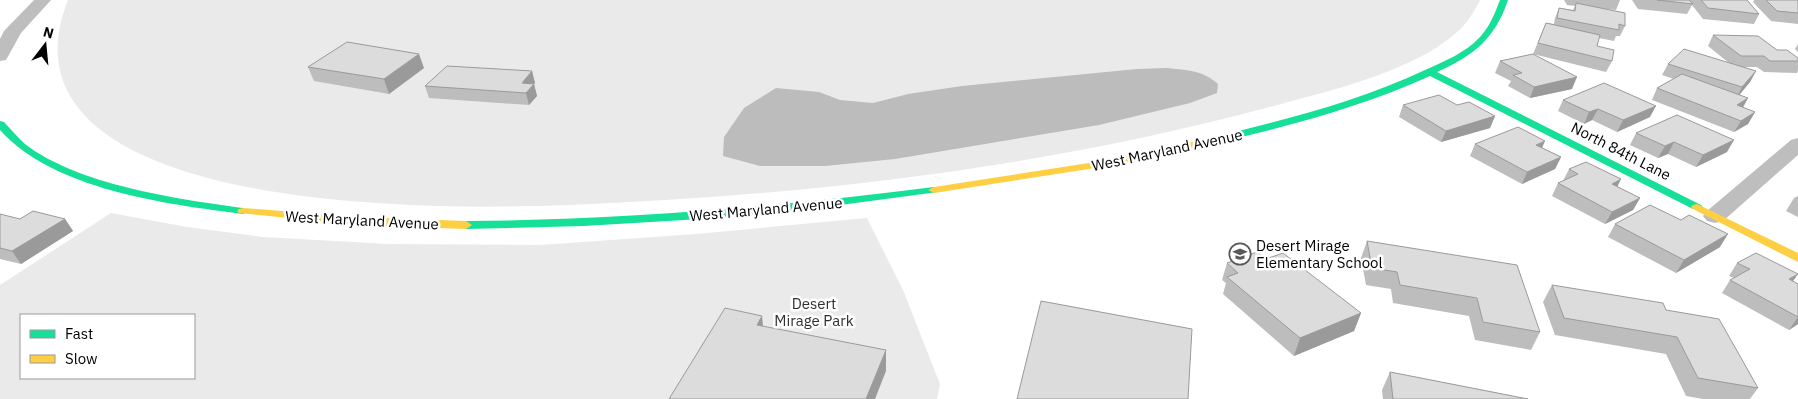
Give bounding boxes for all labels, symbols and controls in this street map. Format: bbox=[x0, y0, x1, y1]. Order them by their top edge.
north arrow bbox=[20, 20, 70, 70]
text: N bbox=[41, 22, 56, 43]
street label: North 84th Lane bbox=[1568, 118, 1674, 184]
street label: West Maryland Avenue bbox=[1090, 125, 1244, 175]
street label: West Maryland Avenue bbox=[689, 193, 843, 225]
street label: West Maryland Avenue bbox=[285, 206, 439, 234]
place label: Desert Mirage Elementary School bbox=[1256, 236, 1383, 272]
school or university icon: Desert Mirage Elementary School bbox=[1228, 242, 1252, 266]
park label: Desert Mirage Park bbox=[774, 294, 854, 330]
legend bbox=[20, 314, 195, 379]
text: Fast bbox=[65, 324, 93, 343]
text: Slow bbox=[65, 349, 98, 368]

